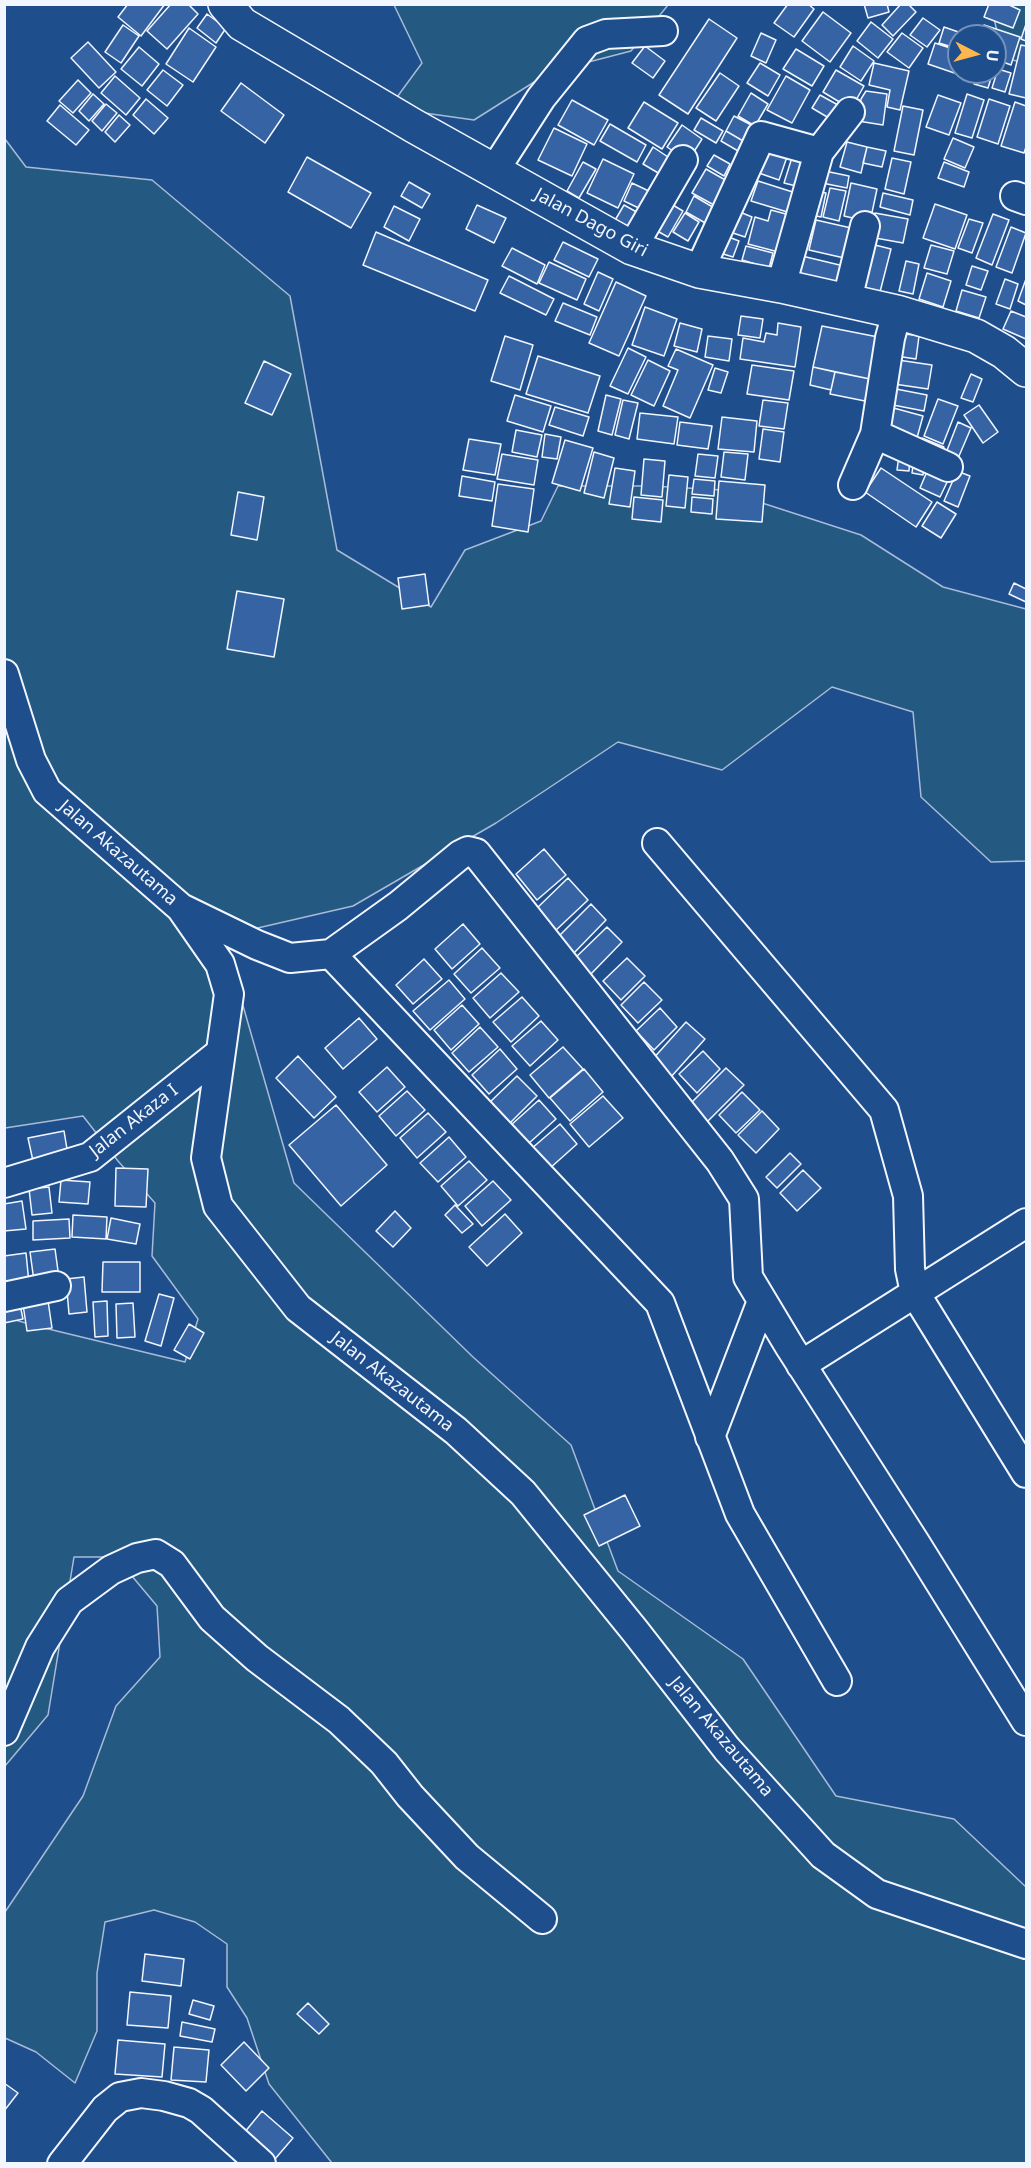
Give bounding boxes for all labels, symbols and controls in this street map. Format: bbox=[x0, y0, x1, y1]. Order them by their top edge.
north arrow bbox=[947, 24, 1007, 84]
text: U bbox=[981, 48, 1004, 63]
street label: Jalan Dago Giri bbox=[531, 184, 651, 262]
street label: Jalan Akazautama bbox=[54, 796, 182, 910]
street label: Jalan Akaza I bbox=[86, 1080, 182, 1162]
street label: Jalan Akazautama bbox=[326, 1327, 458, 1437]
street label: Jalan Akazautama bbox=[665, 1673, 777, 1801]

